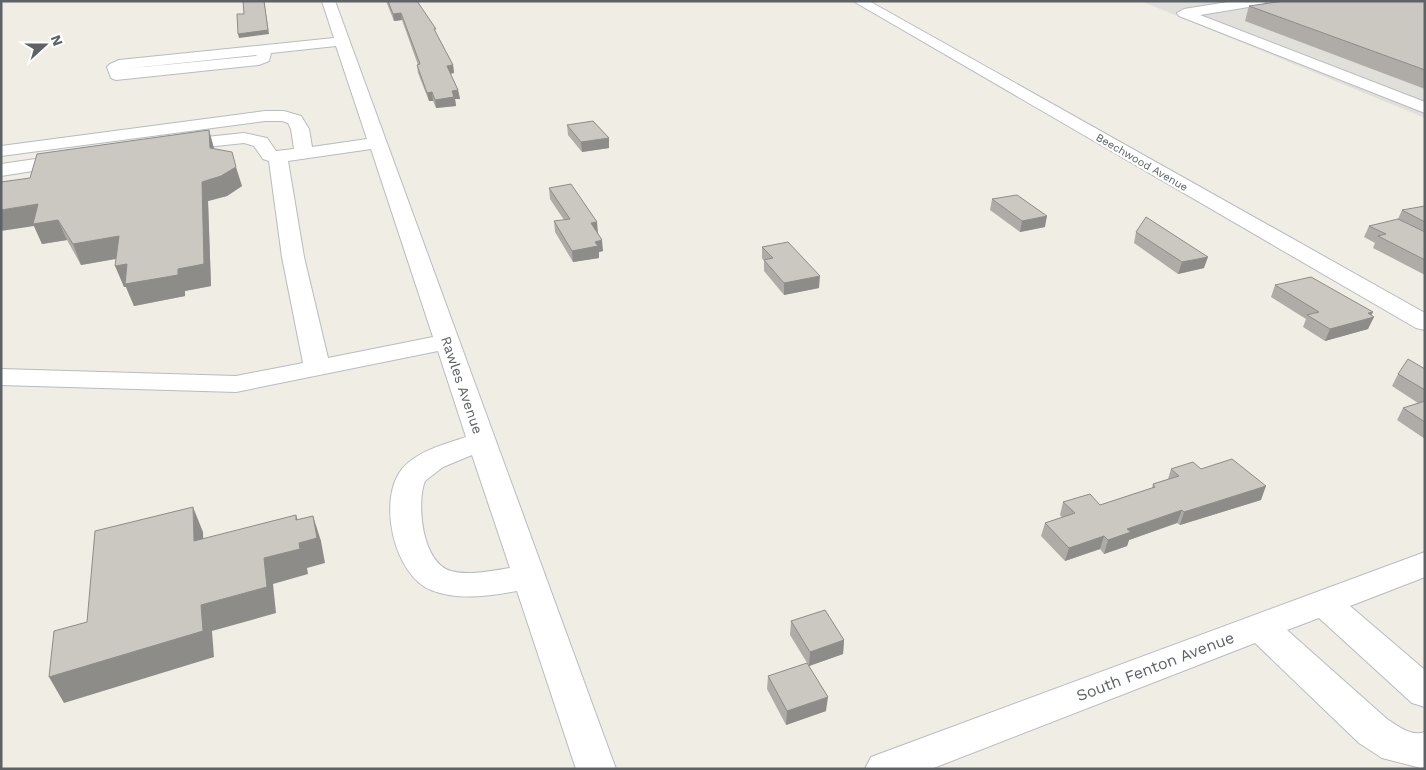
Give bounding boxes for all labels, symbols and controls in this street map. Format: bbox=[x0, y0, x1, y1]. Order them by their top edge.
north arrow bbox=[20, 20, 70, 70]
text: N bbox=[48, 33, 66, 48]
street label: Beechwood Avenue bbox=[1093, 131, 1190, 194]
street label: Rawles Avenue bbox=[438, 334, 486, 436]
street label: South Fenton Avenue bbox=[1074, 628, 1237, 705]

